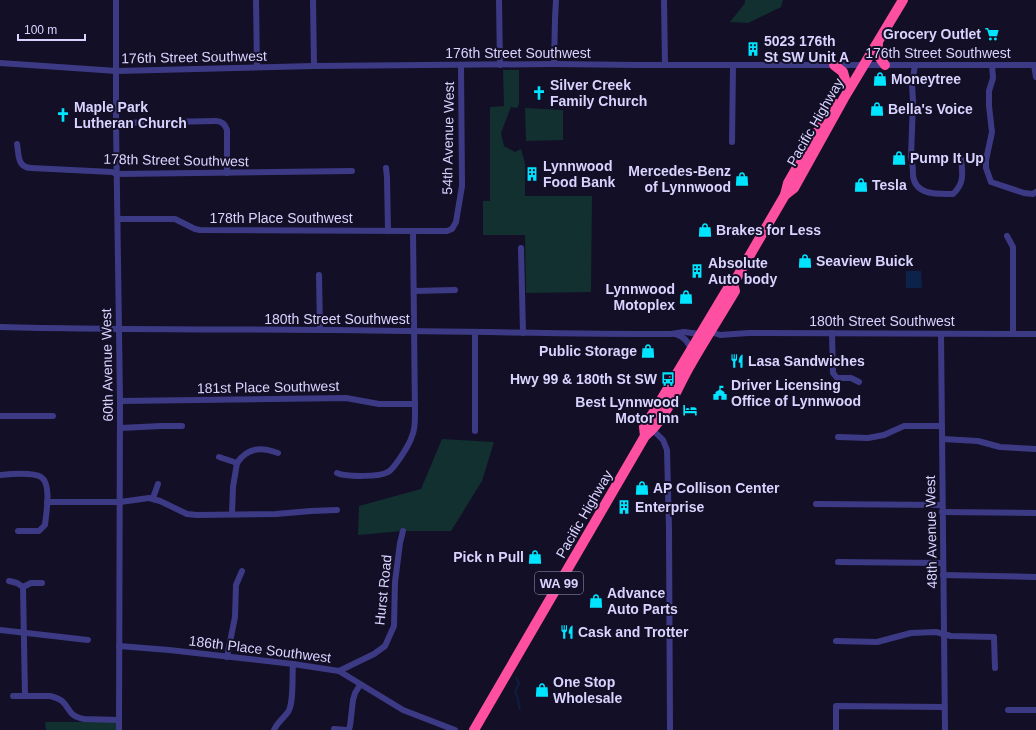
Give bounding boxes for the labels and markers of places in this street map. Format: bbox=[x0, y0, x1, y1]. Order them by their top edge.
place label: Grocery Outlet bbox=[883, 26, 981, 42]
supermarket icon: Grocery Outlet bbox=[984, 26, 1000, 42]
place label: 5023 176th St SW Unit A bbox=[764, 33, 849, 65]
building icon: 5023 176th St SW Unit A bbox=[745, 41, 761, 57]
shop icon: Moneytree bbox=[872, 71, 888, 87]
place label: Moneytree bbox=[891, 71, 961, 87]
place label: Silver Creek Family Church bbox=[550, 77, 647, 109]
church icon: Silver Creek Family Church bbox=[531, 85, 547, 101]
place label: Maple Park Lutheran Church bbox=[74, 99, 187, 131]
shop icon: Bella's Voice bbox=[869, 101, 885, 117]
place label: Bella's Voice bbox=[888, 101, 973, 117]
church icon: Maple Park Lutheran Church bbox=[55, 107, 71, 123]
shop icon: Pump It Up bbox=[891, 150, 907, 166]
place label: Pump It Up bbox=[910, 150, 984, 166]
place label: Lynnwood Food Bank bbox=[543, 158, 616, 190]
place label: Mercedes-Benz of Lynnwood bbox=[628, 163, 731, 195]
building icon: Lynnwood Food Bank bbox=[524, 166, 540, 182]
shop icon: Mercedes-Benz of Lynnwood bbox=[734, 171, 750, 187]
shop icon: Tesla bbox=[853, 177, 869, 193]
place label: Tesla bbox=[872, 177, 907, 193]
shop icon: Brakes for Less bbox=[697, 222, 713, 238]
place label: Brakes for Less bbox=[716, 222, 821, 238]
shop icon: Seaview Buick bbox=[797, 253, 813, 269]
place label: Seaview Buick bbox=[816, 253, 913, 269]
place label: Absolute Auto body bbox=[708, 255, 777, 287]
building icon: Absolute Auto body bbox=[689, 263, 705, 279]
place label: Lynnwood Motoplex bbox=[606, 281, 675, 313]
shop icon: Lynnwood Motoplex bbox=[678, 289, 694, 305]
place label: Public Storage bbox=[539, 343, 637, 359]
shop icon: Public Storage bbox=[640, 343, 656, 359]
restaurant icon: Lasa Sandwiches bbox=[729, 353, 745, 369]
place label: Lasa Sandwiches bbox=[748, 353, 865, 369]
place label: Hwy 99 & 180th St SW bbox=[510, 371, 658, 387]
bus stop icon: Hwy 99 & 180th St SW bbox=[660, 371, 676, 387]
place label: Driver Licensing Office of Lynnwood bbox=[731, 377, 861, 409]
public building icon: Driver Licensing Office of Lynnwood bbox=[712, 385, 728, 401]
place label: Best Lynnwood Motor Inn bbox=[575, 394, 679, 426]
hotel icon: Best Lynnwood Motor Inn bbox=[682, 402, 698, 418]
shop icon: AP Collison Center bbox=[634, 480, 650, 496]
place label: AP Collison Center bbox=[653, 480, 780, 496]
building icon: Enterprise bbox=[616, 499, 632, 515]
place label: Enterprise bbox=[635, 499, 704, 515]
place label: Pick n Pull bbox=[453, 549, 524, 565]
shop icon: Pick n Pull bbox=[527, 549, 543, 565]
place label: Advance Auto Parts bbox=[607, 585, 678, 617]
shop icon: Advance Auto Parts bbox=[588, 593, 604, 609]
restaurant icon: Cask and Trotter bbox=[559, 624, 575, 640]
place label: Cask and Trotter bbox=[578, 624, 689, 640]
place label: One Stop Wholesale bbox=[553, 674, 622, 706]
shop icon: One Stop Wholesale bbox=[534, 682, 550, 698]

